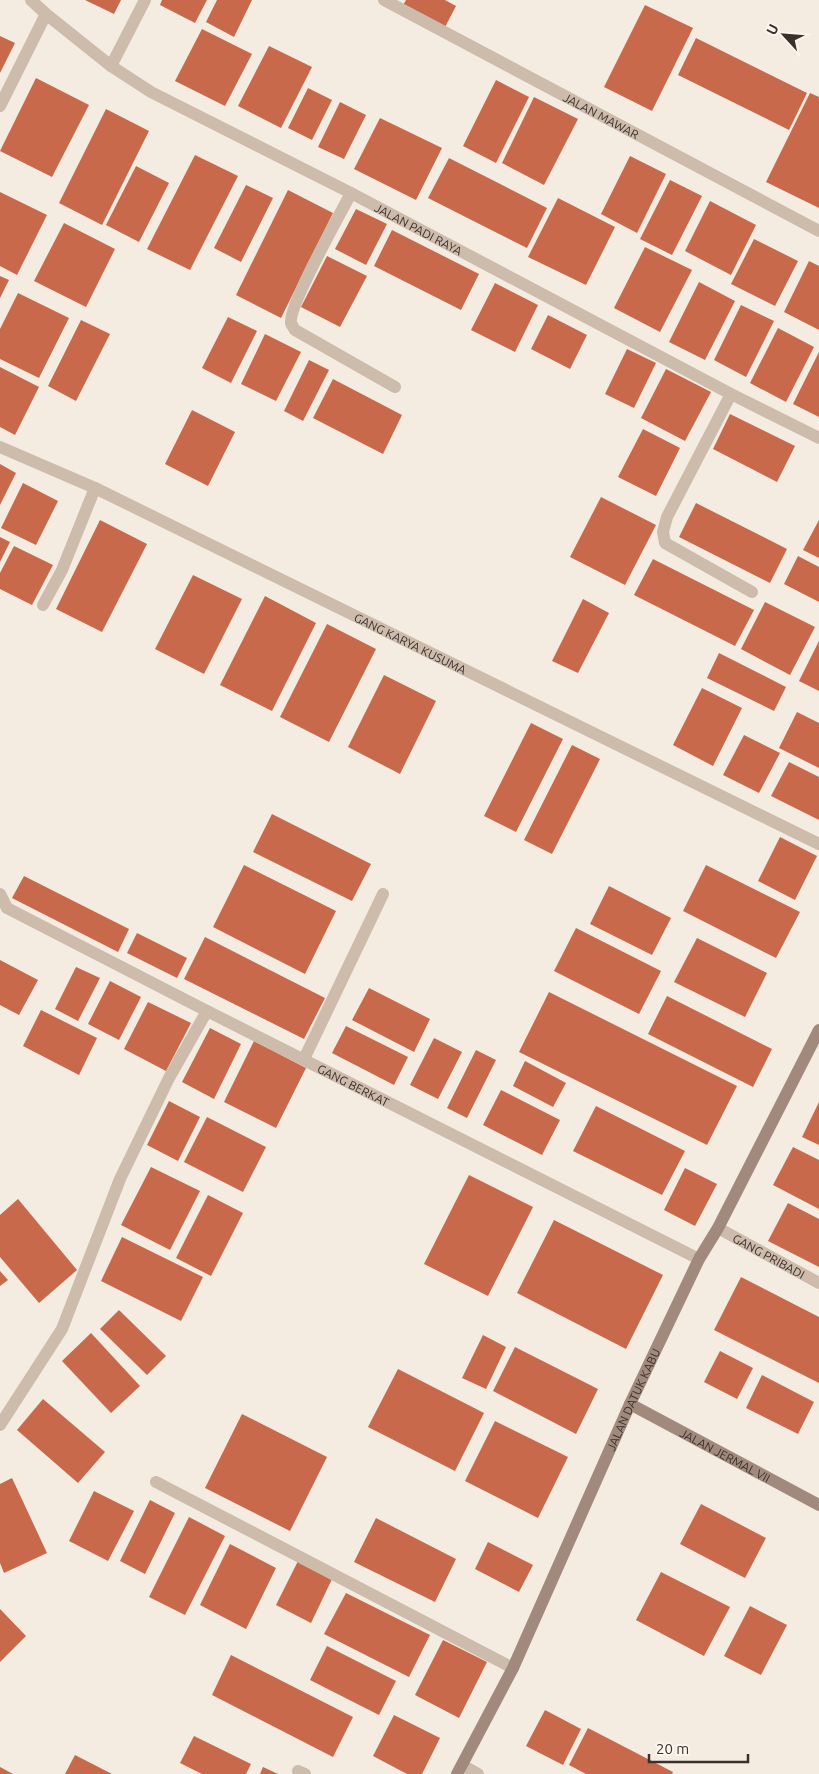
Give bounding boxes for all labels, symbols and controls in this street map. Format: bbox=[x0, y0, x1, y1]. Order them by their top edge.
north arrow bbox=[759, 10, 809, 60]
text: U bbox=[763, 21, 782, 37]
street label: JALAN MAWAR bbox=[561, 90, 642, 141]
street label: JALAN PADI RAYA bbox=[373, 200, 465, 257]
street label: GANG KARYA KUSUMA bbox=[352, 610, 469, 676]
street label: GANG BERKAT bbox=[316, 1061, 392, 1108]
street label: GANG PRIBADI bbox=[731, 1231, 807, 1281]
street label: JALAN DATUK KABU bbox=[604, 1346, 662, 1453]
street label: JALAN JERMAL VII bbox=[678, 1426, 773, 1484]
scale bar bbox=[649, 1732, 748, 1764]
text: 20 m bbox=[656, 1740, 689, 1757]

